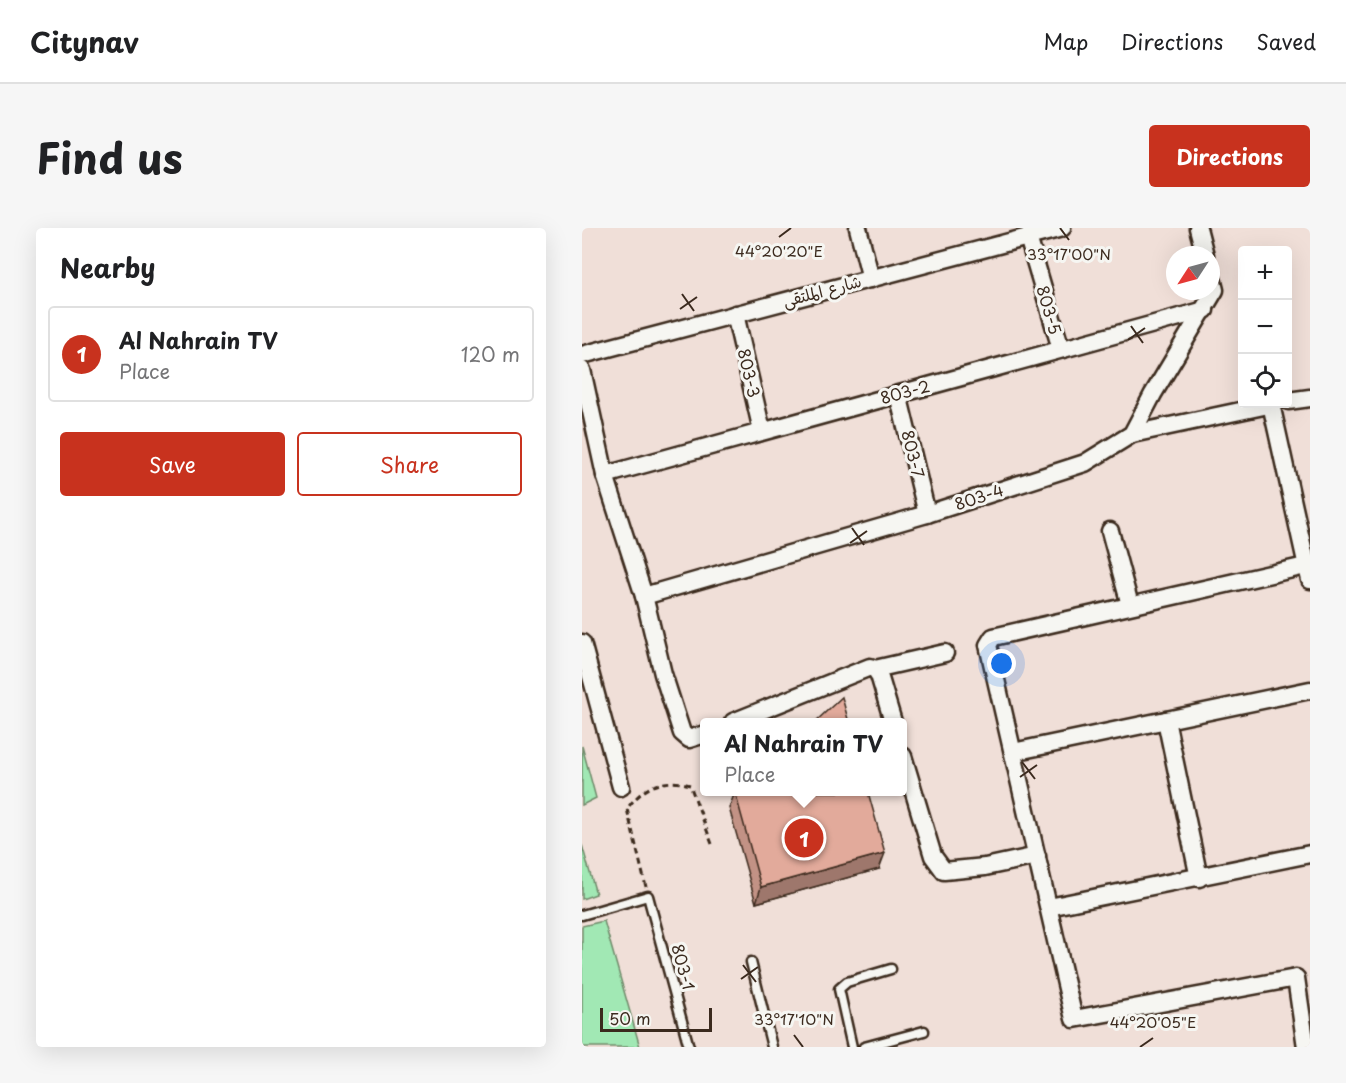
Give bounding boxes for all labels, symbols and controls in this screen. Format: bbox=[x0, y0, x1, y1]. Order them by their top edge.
text: Citynav bbox=[30, 20, 139, 63]
text: Map bbox=[1043, 25, 1088, 57]
text: Directions bbox=[1121, 25, 1223, 57]
text: Saved bbox=[1256, 25, 1316, 57]
text: Find us bbox=[36, 125, 183, 188]
button: Directions bbox=[1149, 125, 1310, 187]
text: 44°20'20"E bbox=[735, 239, 823, 262]
text: 33°17'00"N bbox=[1027, 242, 1111, 265]
north arrow bbox=[1166, 246, 1220, 300]
map controls bbox=[1238, 246, 1292, 408]
button: + bbox=[1238, 246, 1292, 300]
text: Nearby bbox=[60, 248, 155, 287]
street label: شارع الملتقى bbox=[780, 268, 864, 313]
street label: 803-5 bbox=[1032, 282, 1068, 337]
button: − bbox=[1238, 300, 1292, 354]
text: Al Nahrain TV bbox=[119, 323, 278, 356]
text: 1 bbox=[77, 339, 86, 369]
text: 120 m bbox=[461, 339, 520, 369]
street label: 803-3 bbox=[733, 346, 767, 400]
button: locate bbox=[1238, 354, 1292, 408]
text: Place bbox=[119, 356, 170, 386]
street label: 803-2 bbox=[877, 373, 932, 409]
street label: 803-7 bbox=[896, 427, 931, 480]
button: Save bbox=[60, 432, 285, 496]
button: Share bbox=[297, 432, 522, 496]
street label: 803-4 bbox=[951, 477, 1006, 515]
your location bbox=[987, 649, 1016, 678]
popup bbox=[700, 718, 907, 796]
text: Al Nahrain TV bbox=[724, 726, 883, 759]
text: Place bbox=[724, 759, 775, 789]
pin: 1 bbox=[784, 816, 824, 860]
street label: 803-1 bbox=[666, 941, 702, 992]
scale bar bbox=[600, 1005, 712, 1032]
text: 50 m bbox=[609, 1006, 650, 1030]
text: 33°17'10"N bbox=[754, 1007, 834, 1030]
text: 44°20'05"E bbox=[1110, 1010, 1196, 1033]

